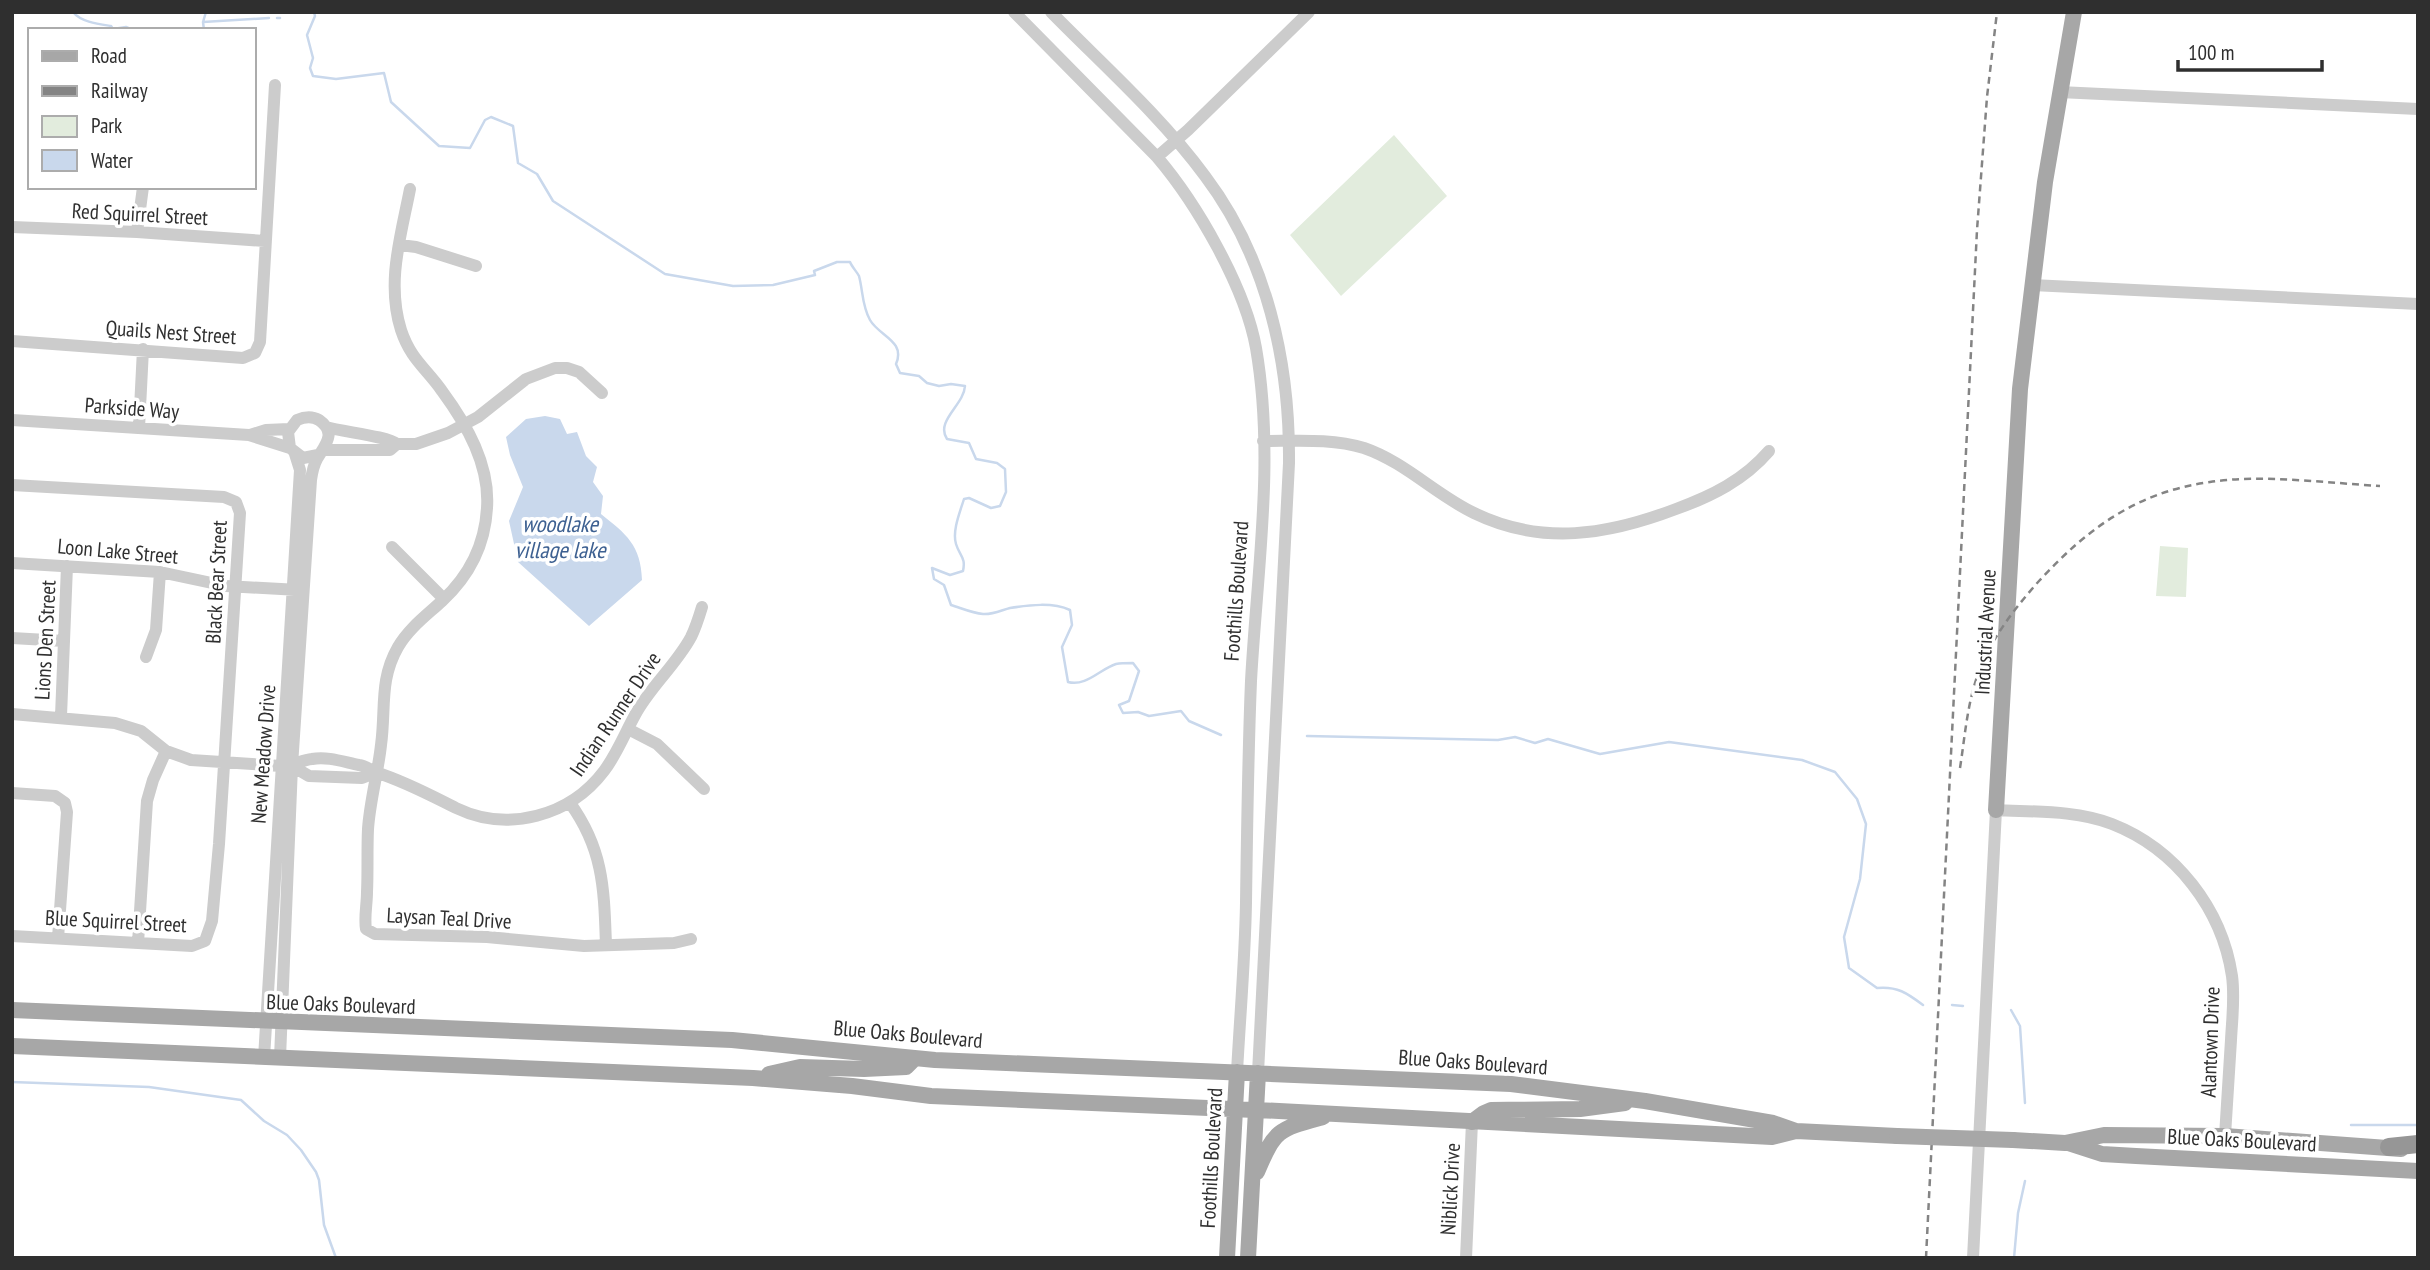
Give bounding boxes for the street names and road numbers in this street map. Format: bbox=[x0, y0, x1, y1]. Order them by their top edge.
street label: Red Squirrel Street bbox=[71, 197, 209, 231]
street label: Quails Nest Street bbox=[105, 314, 237, 350]
street label: Parkside Way bbox=[84, 391, 180, 425]
street label: Black Bear Street bbox=[199, 519, 233, 644]
street label: Foothills Boulevard bbox=[1218, 520, 1254, 662]
street label: Loon Lake Street bbox=[57, 532, 180, 570]
street label: Industrial Avenue bbox=[1968, 568, 2002, 696]
street label: Lions Den Street bbox=[28, 579, 62, 701]
street label: Indian Runner Drive bbox=[563, 647, 667, 781]
street label: New Meadow Drive bbox=[245, 684, 281, 824]
street label: Laysan Teal Drive bbox=[386, 901, 512, 935]
street label: Blue Squirrel Street bbox=[45, 904, 188, 938]
street label: Alantown Drive bbox=[2195, 986, 2225, 1098]
street label: Blue Oaks Boulevard bbox=[266, 988, 416, 1020]
street label: Blue Oaks Boulevard bbox=[832, 1014, 984, 1054]
street label: Blue Oaks Boulevard bbox=[1398, 1043, 1548, 1081]
street label: Foothills Boulevard bbox=[1194, 1087, 1228, 1229]
street label: Blue Oaks Boulevard bbox=[2167, 1123, 2317, 1157]
street label: Niblick Drive bbox=[1434, 1142, 1466, 1236]

